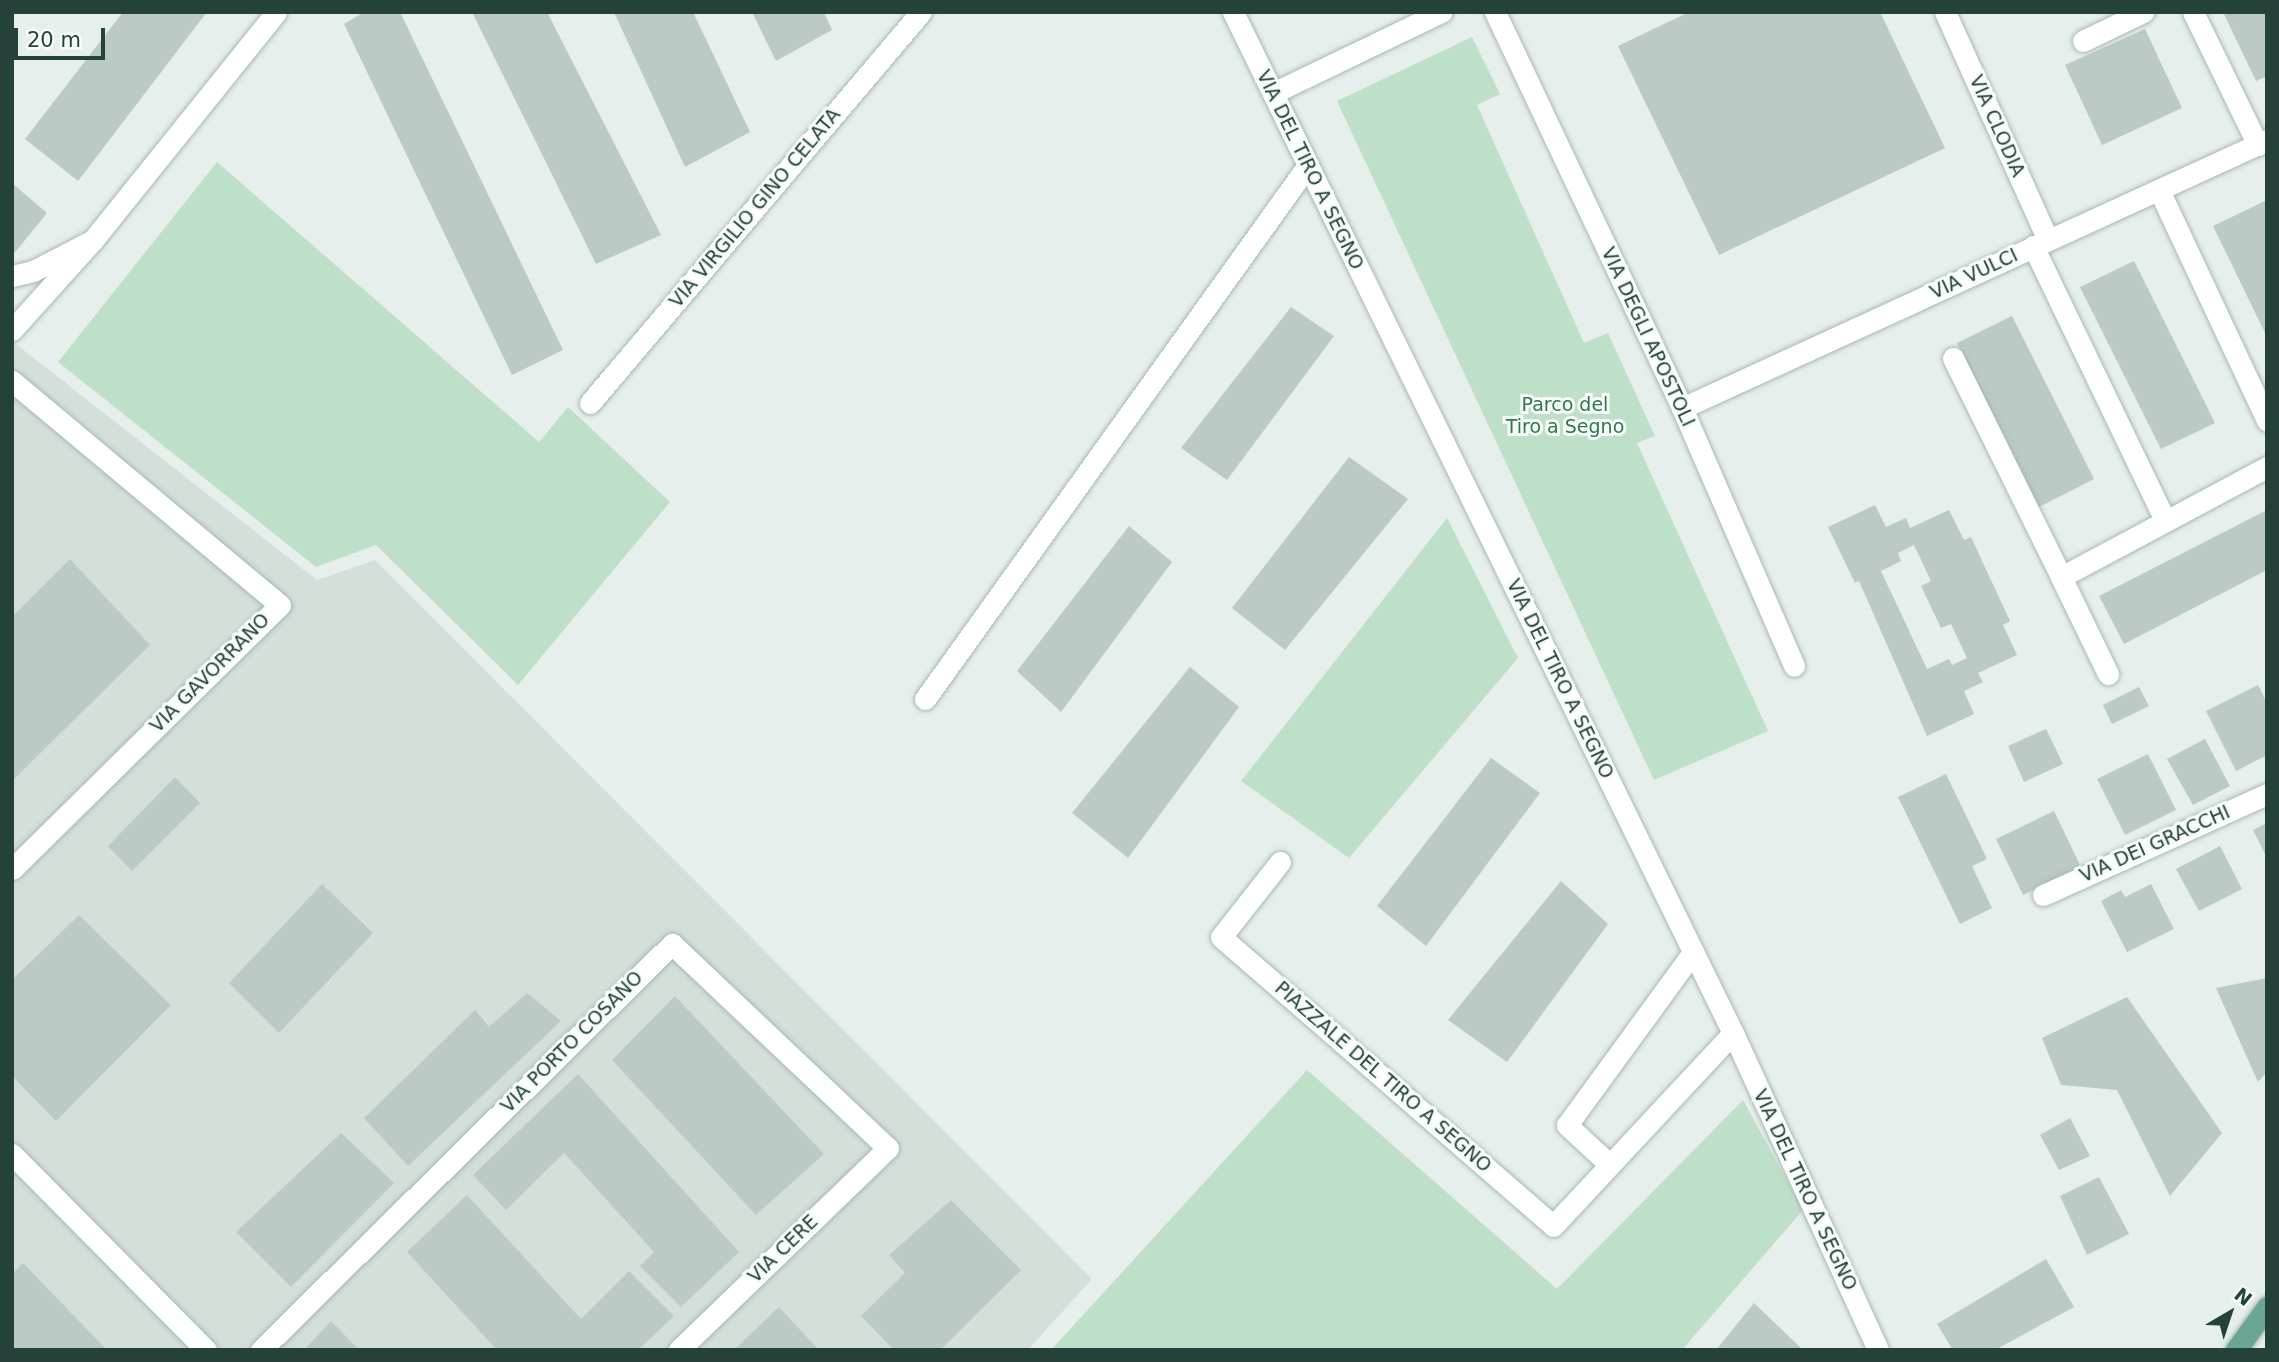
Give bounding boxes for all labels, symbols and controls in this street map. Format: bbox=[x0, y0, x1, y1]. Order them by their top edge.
scale bar bbox=[18, 14, 108, 58]
text: 20 m bbox=[27, 28, 81, 52]
street label: VIA DEL TIRO A SEGNO bbox=[1252, 66, 1368, 274]
street label: VIA CLODIA bbox=[1964, 72, 2030, 180]
street label: VIA VIRGILIO GINO CELATA bbox=[665, 104, 845, 312]
street label: VIA DEGLI APOSTOLI bbox=[1596, 244, 1700, 430]
street label: VIA VULCI bbox=[1927, 244, 2021, 304]
park label: Parco del Tiro a Segno bbox=[1506, 394, 1624, 438]
street label: VIA DEL TIRO A SEGNO bbox=[1502, 575, 1618, 783]
street label: VIA GAVORRANO bbox=[146, 609, 274, 737]
street label: VIA DEI GRACCHI bbox=[2076, 801, 2234, 887]
street label: VIA PORTO COSANO bbox=[496, 966, 648, 1118]
street label: PIAZZALE DEL TIRO A SEGNO bbox=[1270, 977, 1496, 1177]
street label: VIA DEL TIRO A SEGNO bbox=[1748, 1086, 1862, 1294]
street label: VIA CERE bbox=[743, 1210, 823, 1288]
north arrow bbox=[2195, 1278, 2265, 1348]
text: N bbox=[2230, 1283, 2256, 1310]

